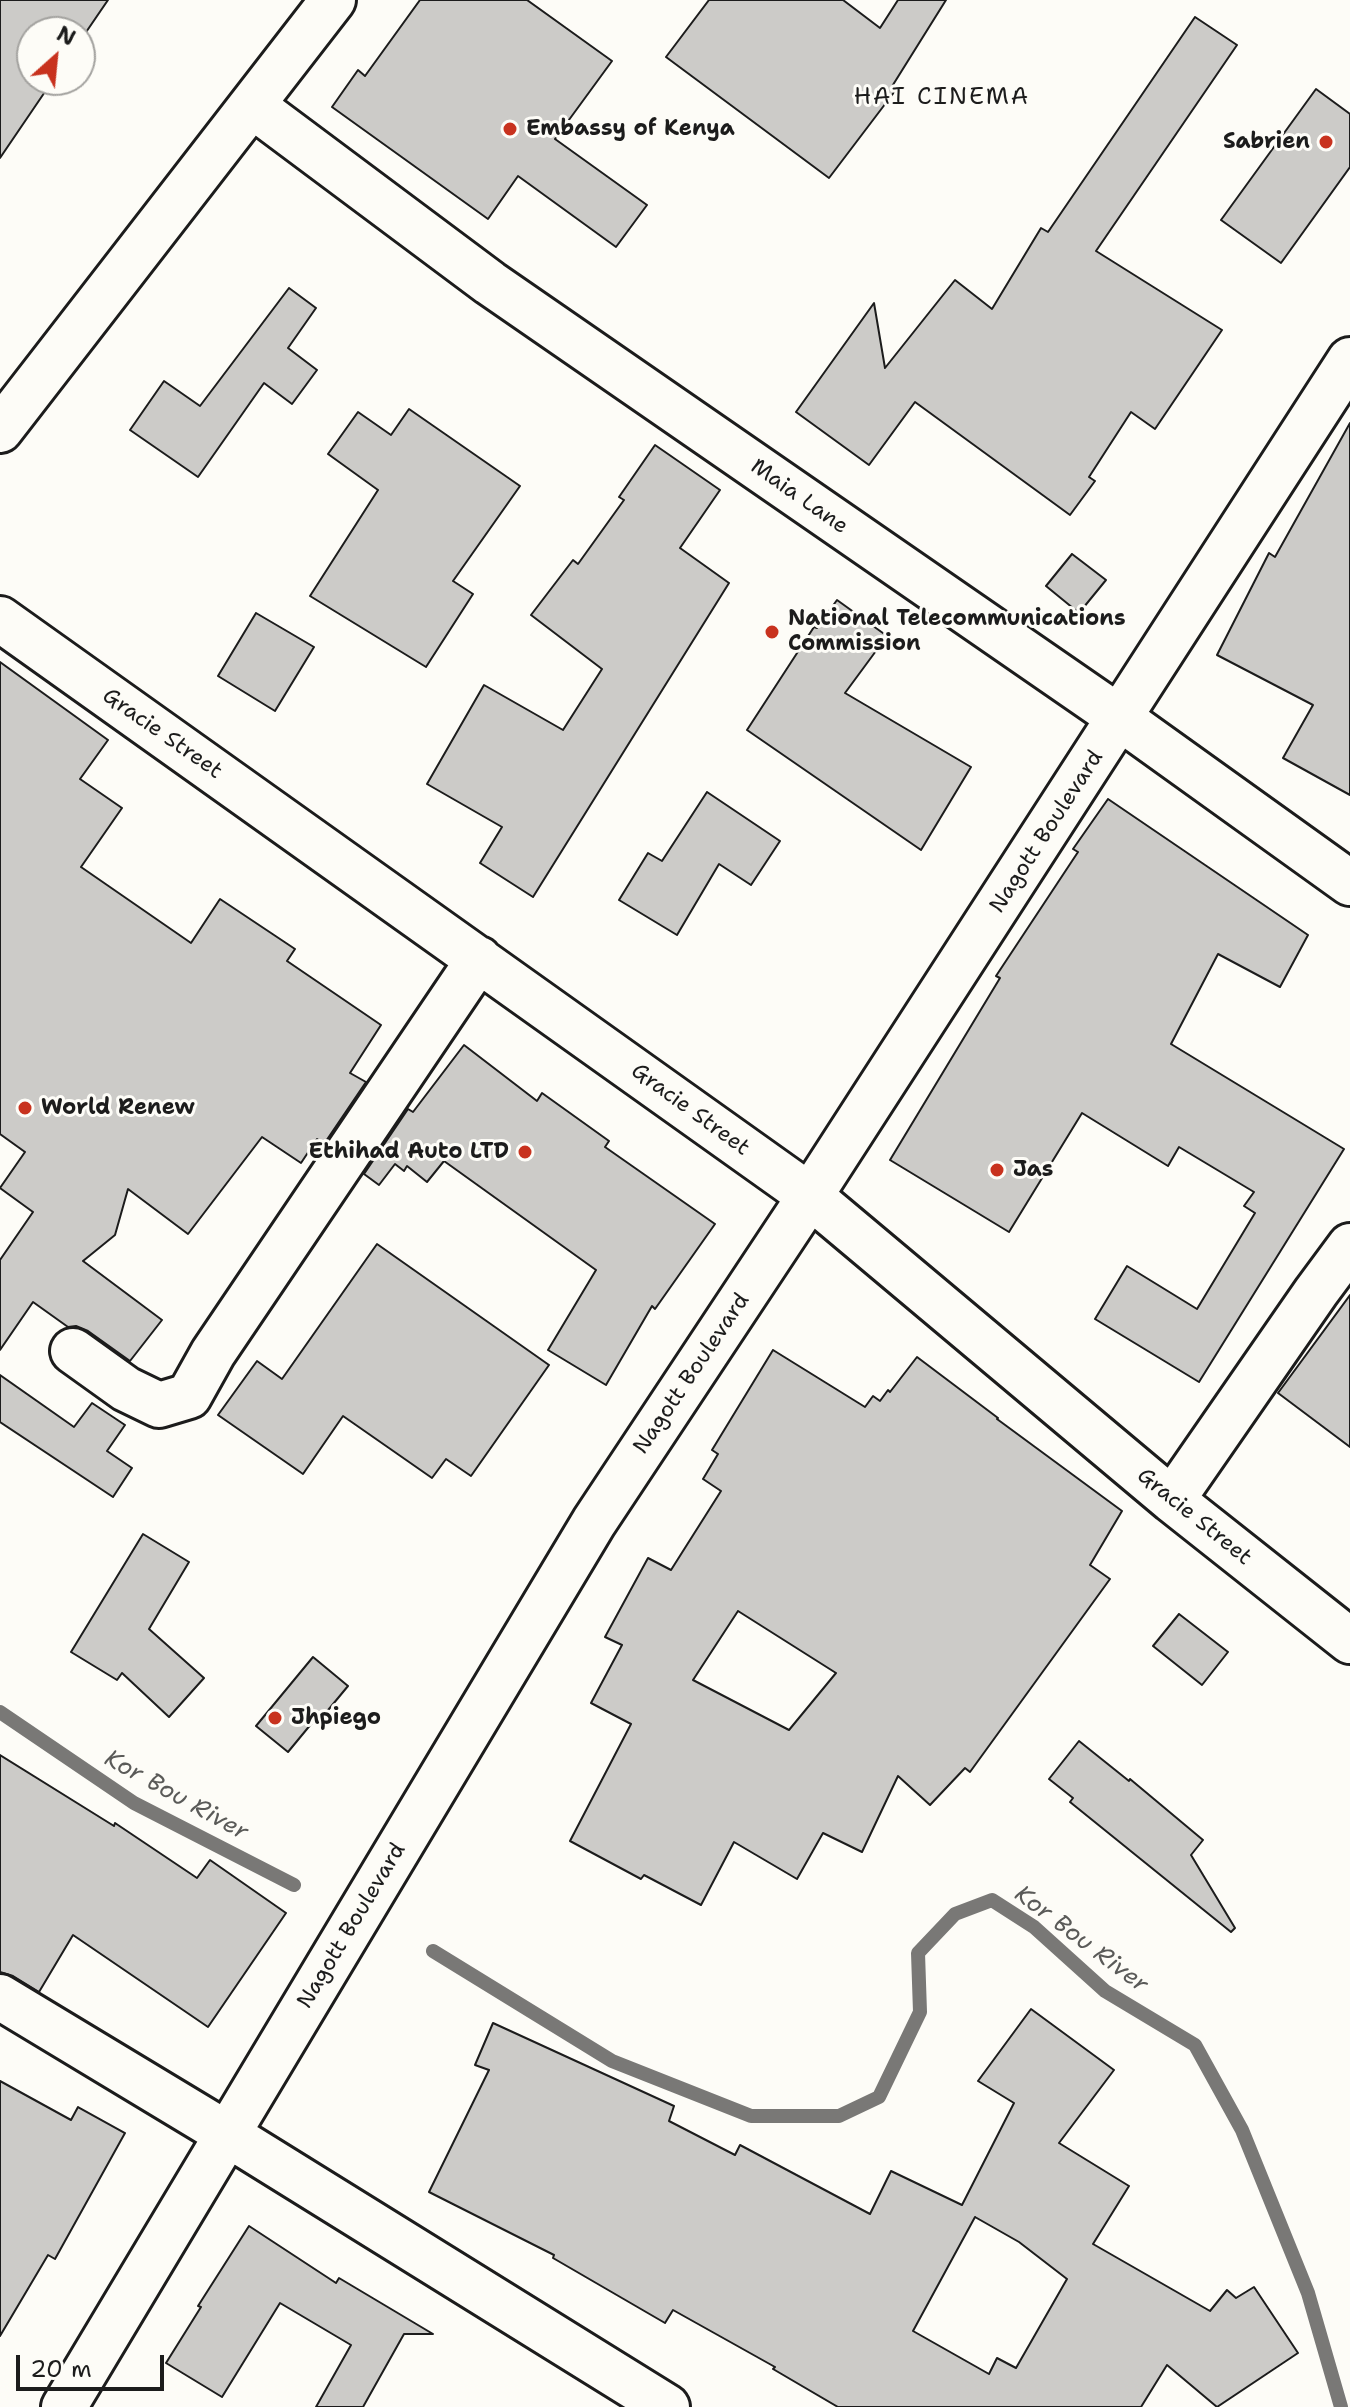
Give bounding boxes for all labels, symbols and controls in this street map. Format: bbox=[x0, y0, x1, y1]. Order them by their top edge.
north arrow bbox=[16, 16, 96, 96]
text: N bbox=[52, 19, 81, 53]
district label: HAI CINEMA bbox=[854, 84, 1030, 112]
place label: Embassy of Kenya bbox=[526, 116, 735, 142]
marker: Embassy of Kenya bbox=[501, 120, 519, 138]
place label: Sabrien bbox=[1223, 129, 1310, 155]
marker: Sabrien bbox=[1317, 133, 1335, 151]
street label: Maia Lane bbox=[745, 454, 853, 540]
place label: National Telecommunications Commission bbox=[788, 606, 1126, 658]
marker: National Telecommunications Commission bbox=[763, 623, 781, 641]
street label: Gracie Street bbox=[97, 683, 227, 785]
street label: Nagott Boulevard bbox=[985, 746, 1109, 918]
street label: Gracie Street bbox=[626, 1058, 754, 1162]
place label: World Renew bbox=[41, 1095, 195, 1121]
marker: World Renew bbox=[16, 1099, 34, 1117]
place label: Ethihad Auto LTD bbox=[309, 1139, 509, 1165]
marker: Ethihad Auto LTD bbox=[516, 1143, 534, 1161]
place label: Jas bbox=[1013, 1157, 1053, 1183]
marker: Jas bbox=[988, 1161, 1006, 1179]
street label: Nagott Boulevard bbox=[628, 1289, 756, 1459]
street label: Gracie Street bbox=[1131, 1463, 1257, 1571]
place label: Jhpiego bbox=[291, 1705, 381, 1731]
marker: Jhpiego bbox=[266, 1709, 284, 1727]
water label: Kor Bou River bbox=[99, 1745, 253, 1847]
street label: Nagott Boulevard bbox=[292, 1838, 412, 2014]
water label: Kor Bou River bbox=[1008, 1880, 1154, 2000]
scale bar bbox=[20, 2339, 168, 2389]
text: 20 m bbox=[30, 2353, 92, 2385]

